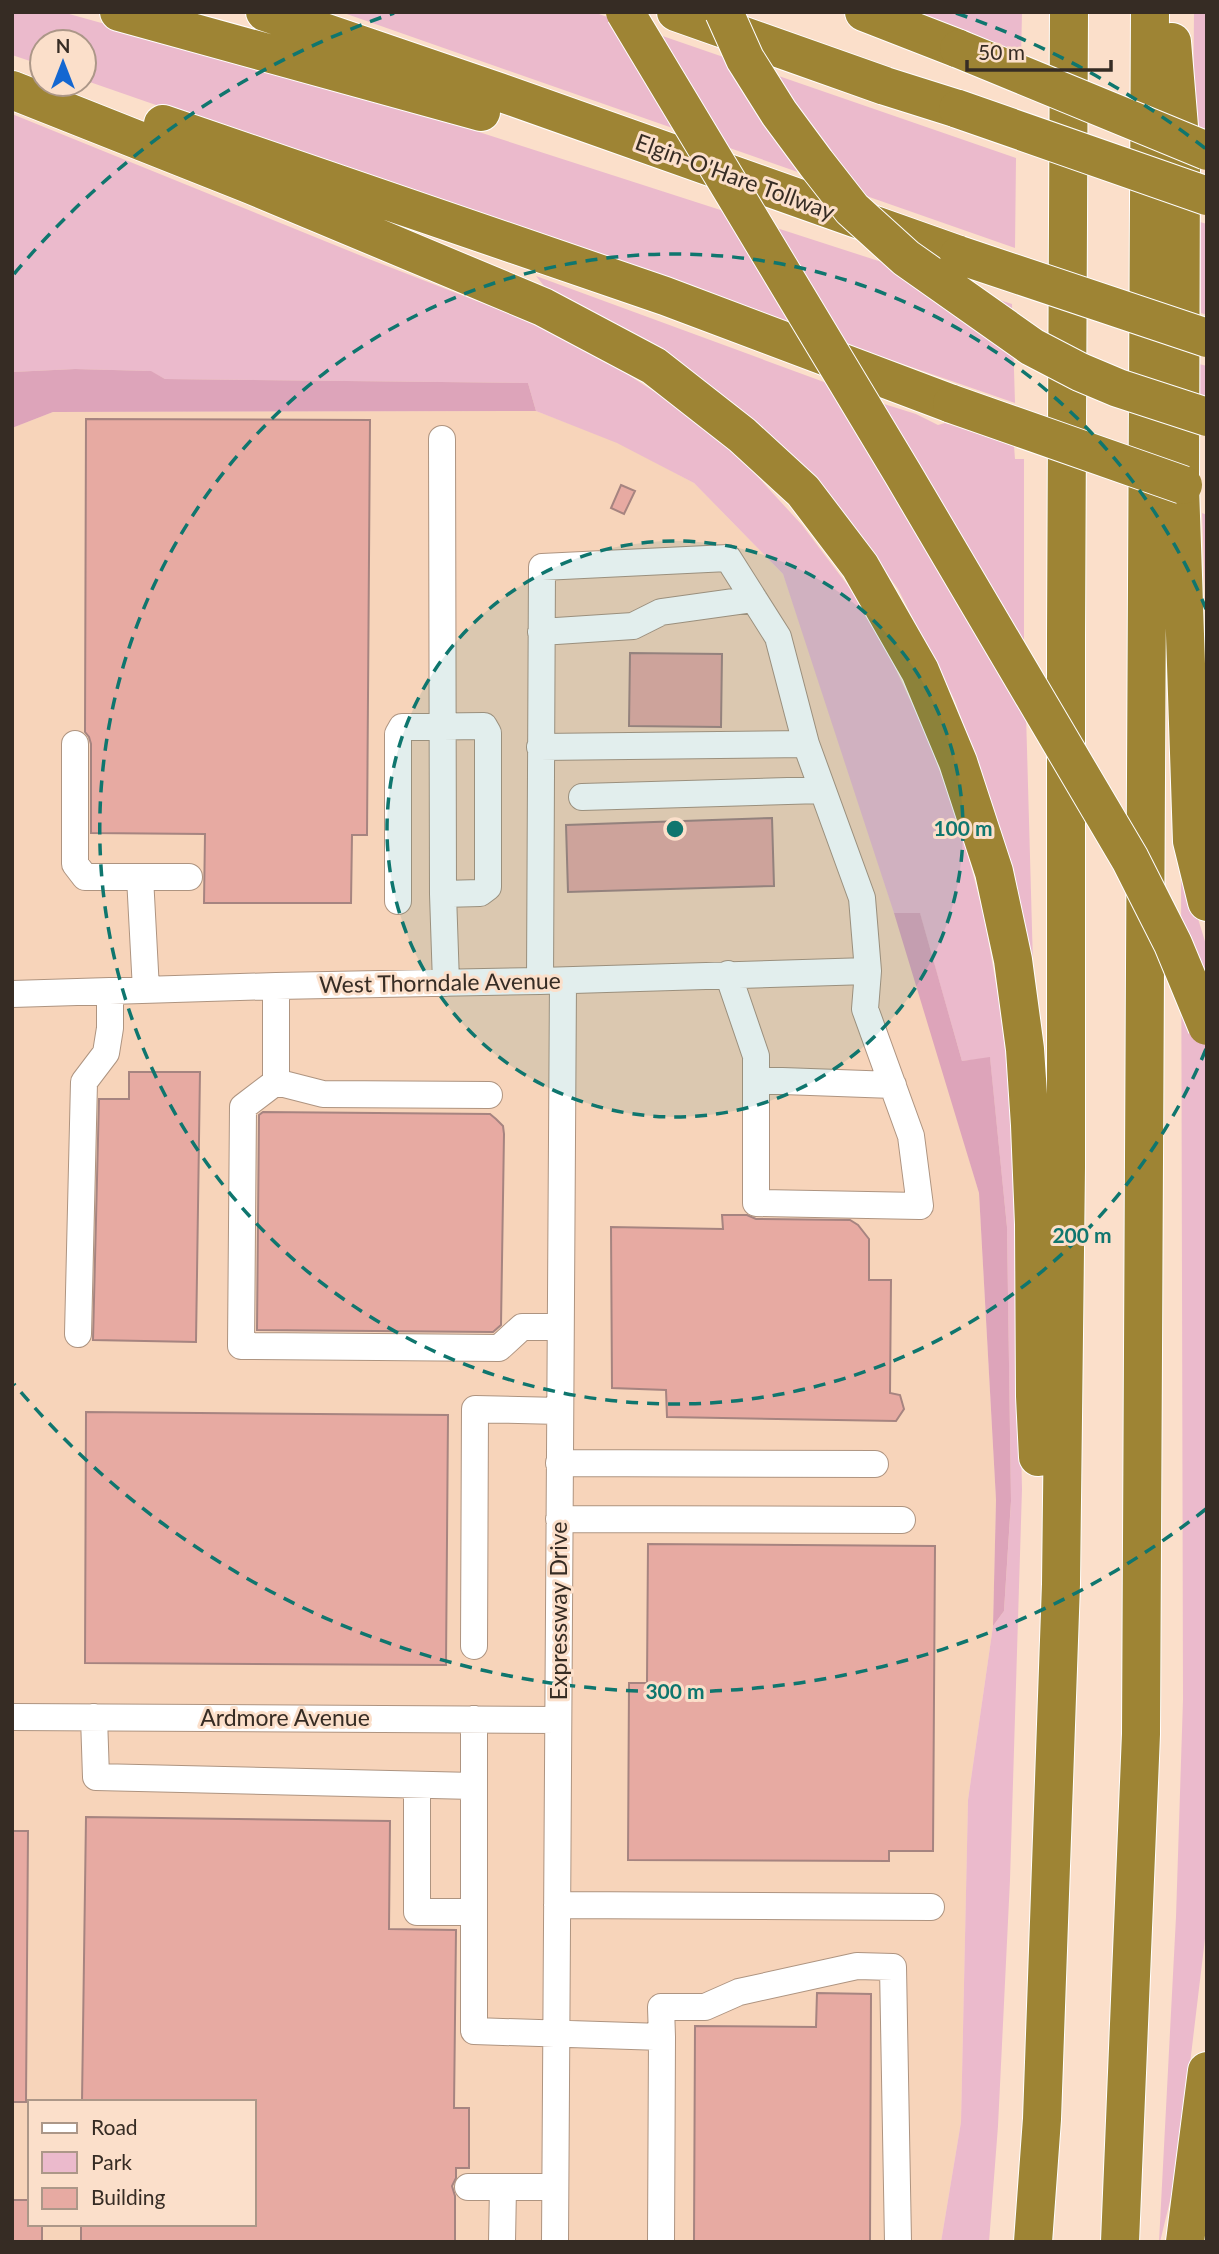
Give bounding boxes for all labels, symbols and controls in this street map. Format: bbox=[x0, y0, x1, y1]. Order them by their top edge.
north arrow bbox=[28, 28, 98, 98]
scale bar bbox=[967, 28, 1110, 72]
text: N bbox=[56, 34, 70, 57]
text: 50 m bbox=[978, 39, 1025, 64]
street label: Elgin-O'Hare Tollway bbox=[632, 127, 839, 225]
text: 100 m bbox=[933, 815, 993, 840]
centre of rings bbox=[663, 817, 687, 841]
street label: West Thorndale Avenue bbox=[319, 966, 561, 998]
text: 200 m bbox=[1052, 1222, 1112, 1247]
street label: Expressway Drive bbox=[544, 1522, 572, 1700]
text: 300 m bbox=[645, 1678, 705, 1703]
street label: Ardmore Avenue bbox=[200, 1703, 370, 1731]
legend bbox=[28, 2100, 256, 2226]
text: Road bbox=[91, 2114, 138, 2139]
text: Park bbox=[91, 2149, 132, 2174]
text: Building bbox=[91, 2184, 166, 2209]

